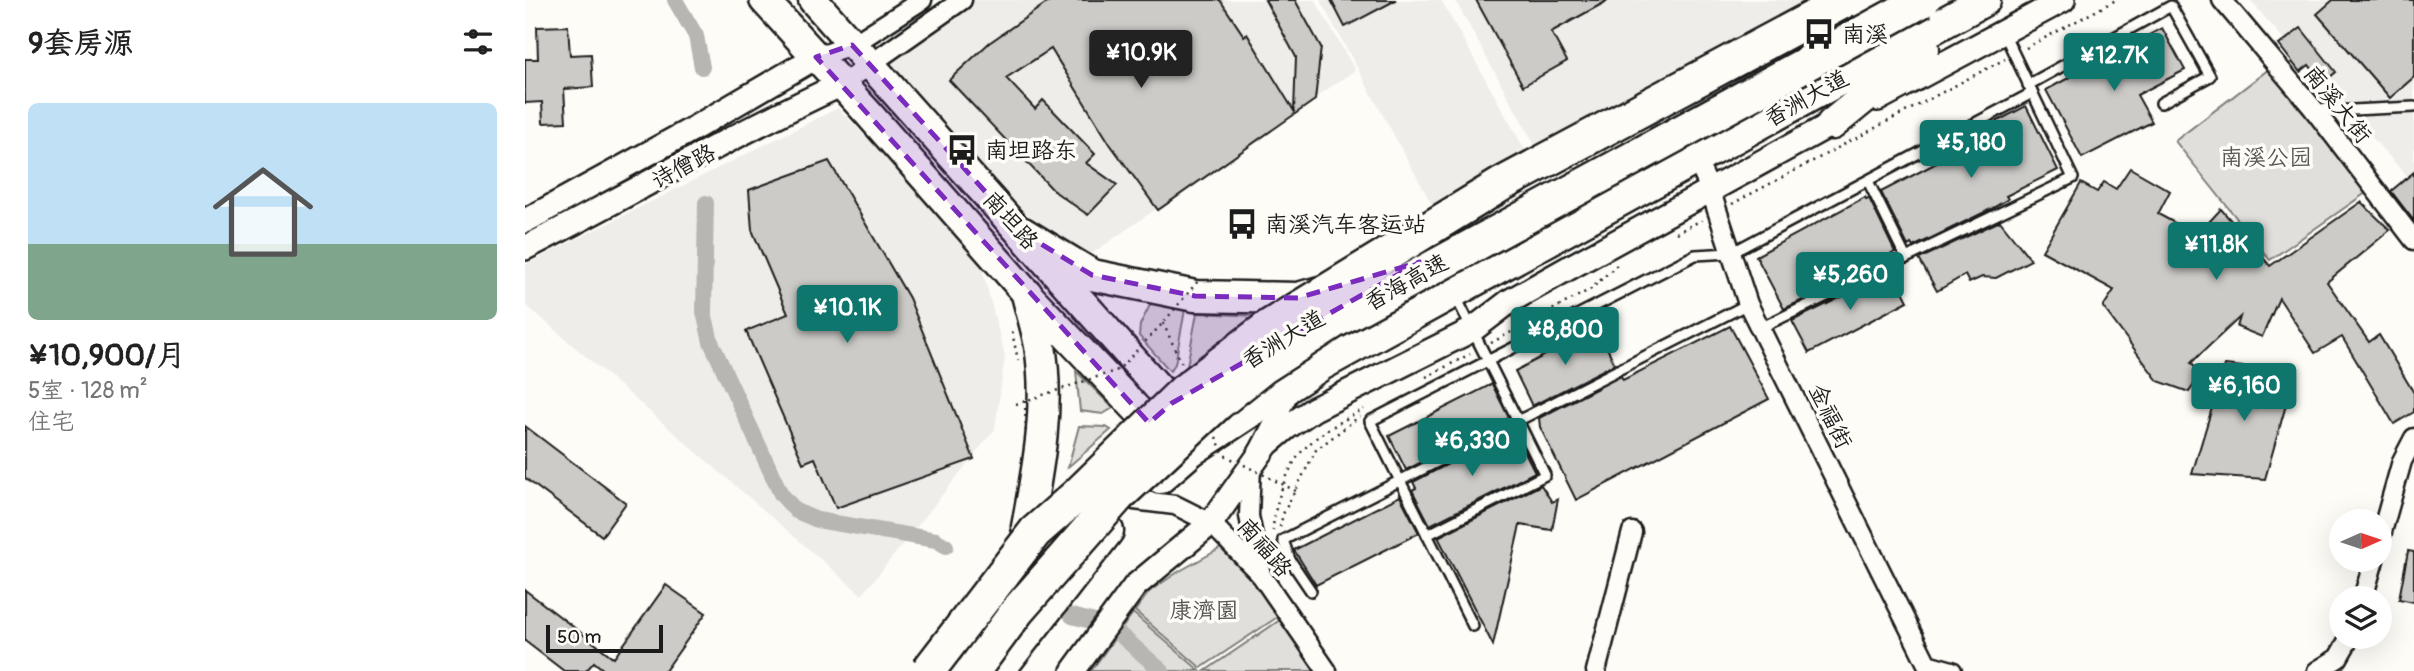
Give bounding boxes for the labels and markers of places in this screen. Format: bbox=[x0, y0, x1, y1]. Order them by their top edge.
bus stop icon: 南溪 bbox=[1802, 17, 1836, 51]
place label: 南溪 bbox=[1842, 20, 1888, 49]
pin: ¥10.9K bbox=[1084, 31, 1198, 90]
pin: ¥12.7K bbox=[2057, 34, 2171, 93]
pin: ¥5,180 bbox=[1914, 120, 2028, 180]
bus stop icon: 南坦路东 bbox=[945, 133, 979, 167]
place label: 南坦路东 bbox=[985, 136, 1077, 165]
bus stop icon: 南溪汽车客运站 bbox=[1225, 207, 1259, 241]
place label: 南溪汽车客运站 bbox=[1265, 210, 1426, 239]
pin: ¥11.8K bbox=[2159, 222, 2273, 282]
pin: ¥5,260 bbox=[1793, 252, 1907, 312]
pin: ¥10.1K bbox=[790, 286, 904, 345]
pin: ¥8,800 bbox=[1508, 308, 1622, 367]
pin: ¥6,160 bbox=[2187, 364, 2301, 423]
pin: ¥6,330 bbox=[1415, 419, 1529, 478]

